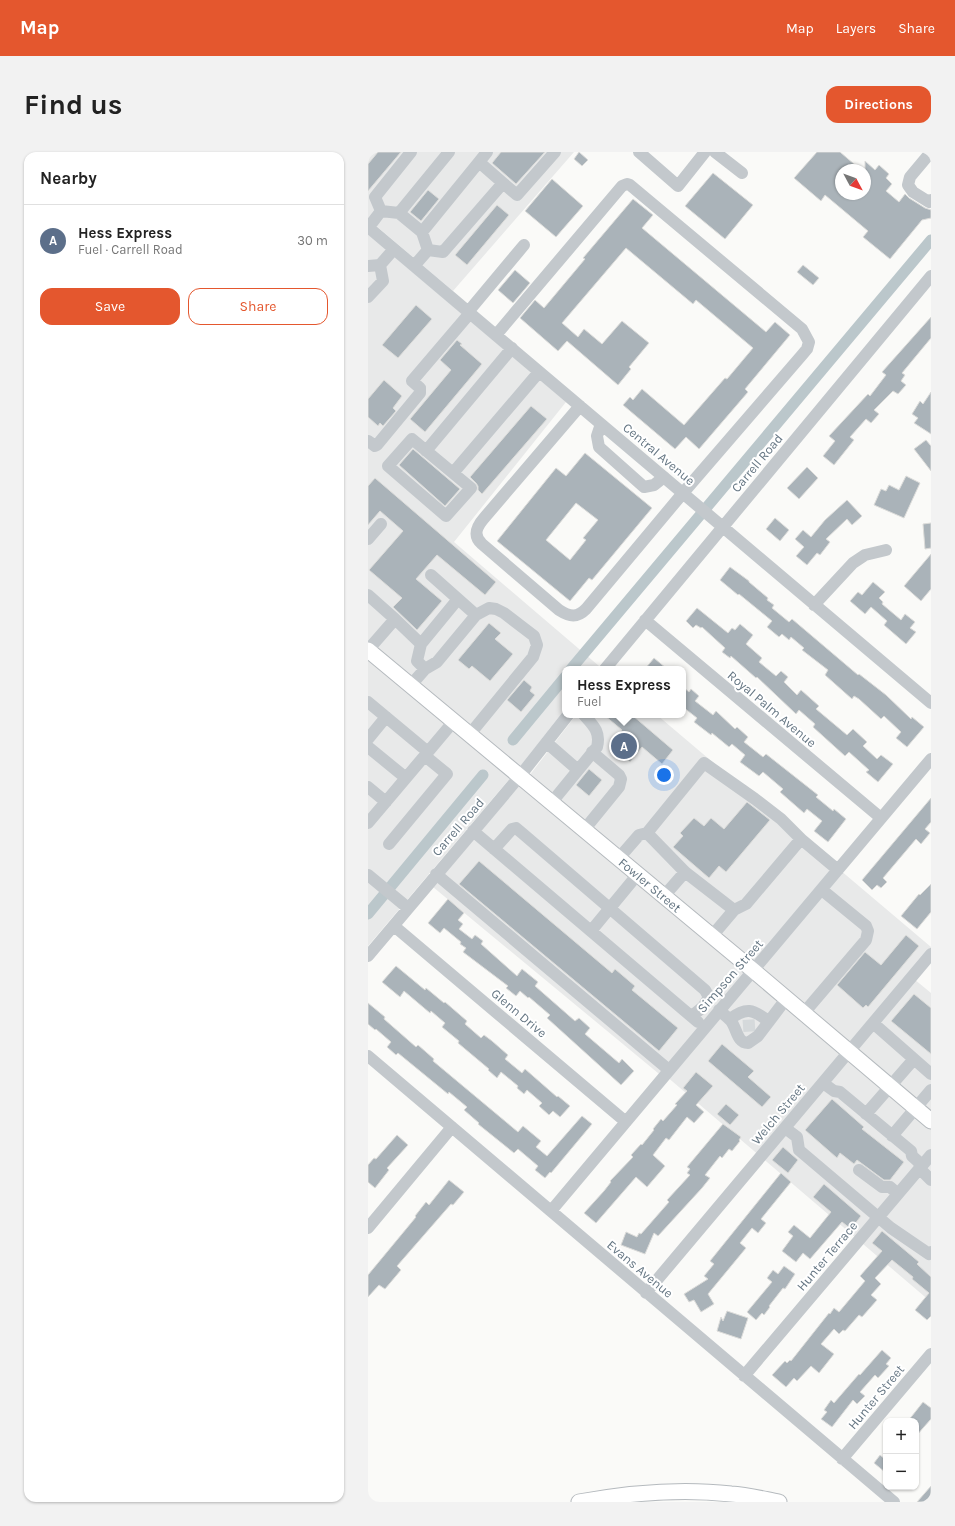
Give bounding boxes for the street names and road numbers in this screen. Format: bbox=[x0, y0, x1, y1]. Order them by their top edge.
street label: Central Avenue bbox=[620, 420, 698, 488]
street label: Carrell Road bbox=[728, 431, 786, 495]
street label: Royal Palm Avenue bbox=[725, 668, 820, 751]
street label: Carrell Road bbox=[429, 795, 487, 859]
street label: Fowler Street bbox=[616, 854, 685, 915]
street label: Simpson Street bbox=[694, 936, 766, 1016]
street label: Glenn Drive bbox=[488, 985, 550, 1041]
street label: Welch Street bbox=[748, 1080, 808, 1147]
street label: Hunter Terrace bbox=[794, 1218, 861, 1294]
street label: Evans Avenue bbox=[604, 1237, 676, 1301]
street label: Hunter Street bbox=[845, 1362, 907, 1432]

